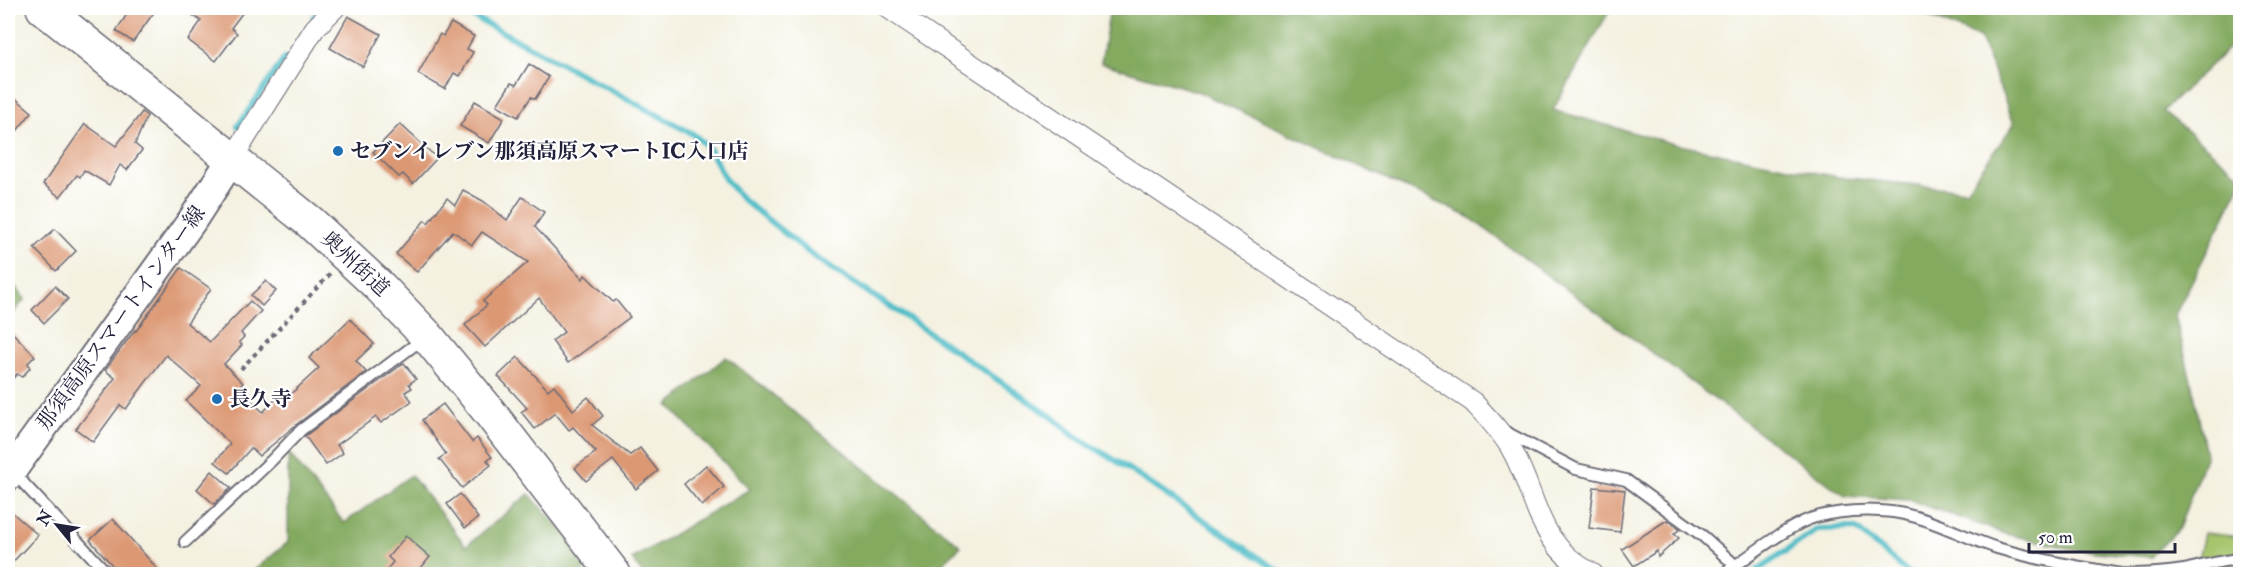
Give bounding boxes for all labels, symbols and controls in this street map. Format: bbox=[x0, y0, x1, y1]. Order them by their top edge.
place label: セブンイレブン那須高原スマートIC入口店 bbox=[350, 138, 749, 165]
marker: セブンイレブン那須高原スマートIC入口店 bbox=[331, 144, 345, 158]
street label: 那須高原スマートインター線 bbox=[31, 201, 211, 435]
street label: 奥州街道 bbox=[315, 225, 395, 303]
place label: 長久寺 bbox=[229, 386, 292, 413]
marker: 長久寺 bbox=[210, 392, 224, 406]
north arrow bbox=[27, 495, 87, 555]
text: N bbox=[32, 506, 57, 530]
scale bar bbox=[2029, 516, 2174, 554]
text: 50 m bbox=[2038, 526, 2073, 549]

